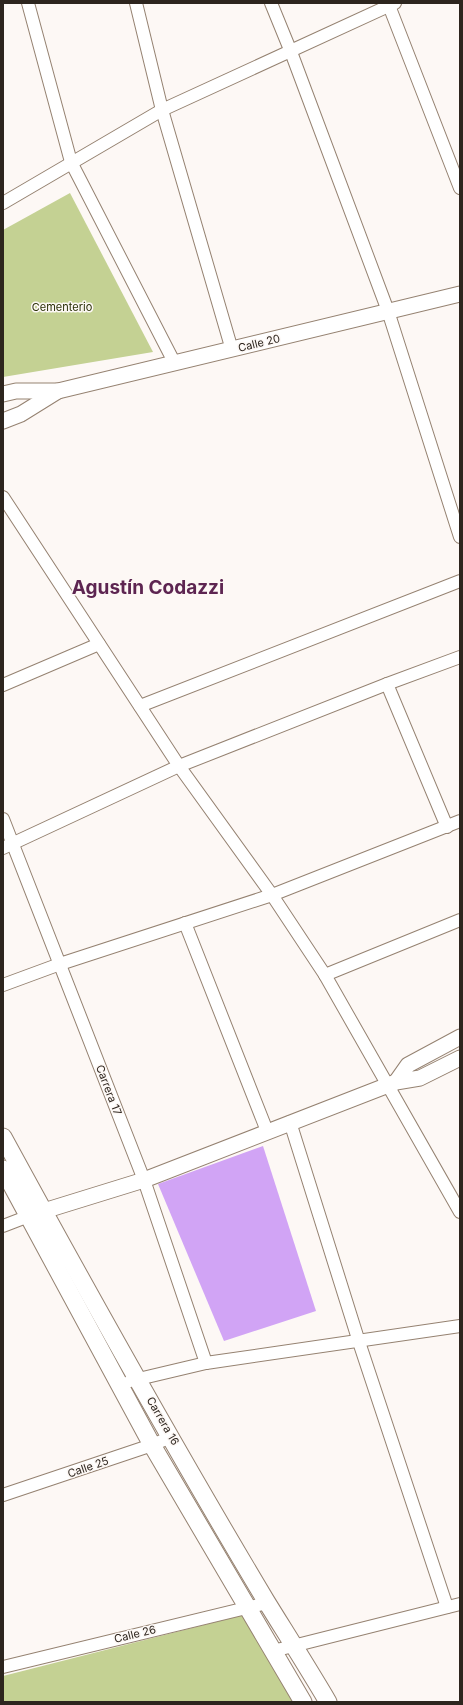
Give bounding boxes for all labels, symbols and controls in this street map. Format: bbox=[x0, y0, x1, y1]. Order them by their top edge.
park label: Cementerio bbox=[32, 300, 93, 314]
street label: Calle 20 bbox=[237, 331, 281, 355]
district label: Agustín Codazzi bbox=[72, 576, 224, 599]
street label: Carrera 17 bbox=[93, 1063, 125, 1117]
street label: Carrera 16 bbox=[144, 1394, 183, 1448]
street label: Calle 25 bbox=[66, 1453, 111, 1481]
street label: Calle 26 bbox=[113, 1622, 158, 1646]

